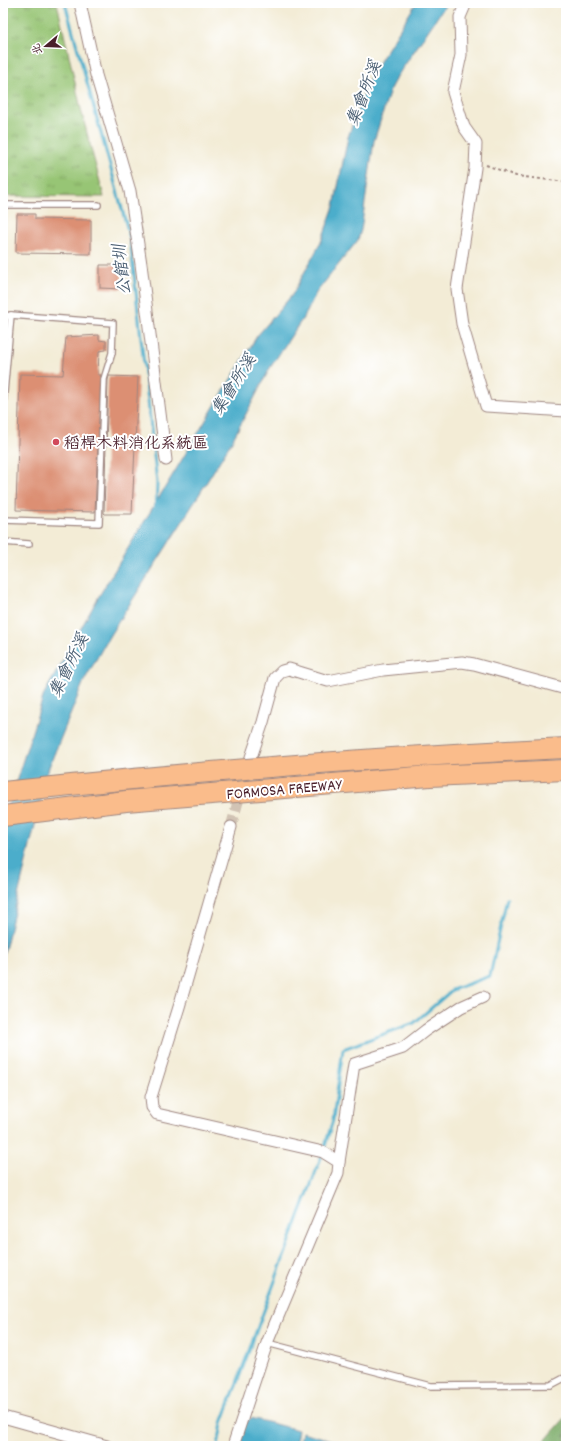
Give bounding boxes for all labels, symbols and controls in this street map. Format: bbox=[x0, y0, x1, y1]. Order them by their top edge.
north arrow bbox=[26, 26, 66, 66]
text: 北 bbox=[29, 41, 48, 56]
water label: 集會所溪 bbox=[342, 57, 390, 130]
water label: 公館圳 bbox=[109, 241, 139, 296]
water label: 集會所溪 bbox=[207, 350, 264, 421]
place label: 稻桿木料消化系統區 bbox=[64, 433, 208, 456]
marker: 稻桿木料消化系統區 bbox=[51, 437, 61, 447]
water label: 集會所溪 bbox=[45, 630, 97, 702]
street label: FORMOSA FREEWAY bbox=[226, 774, 344, 807]

